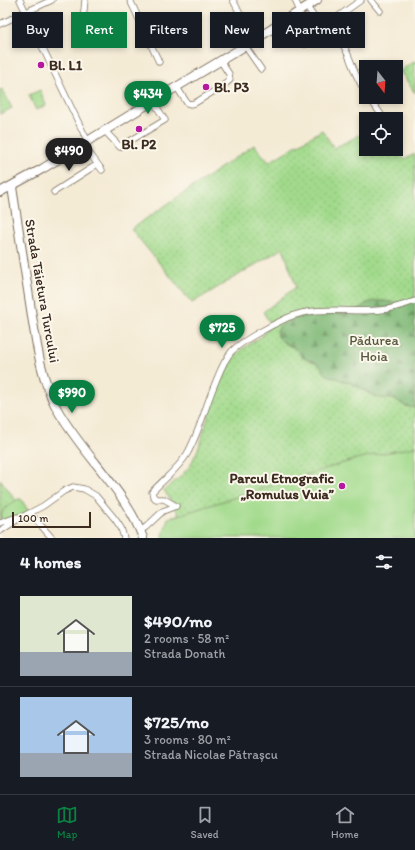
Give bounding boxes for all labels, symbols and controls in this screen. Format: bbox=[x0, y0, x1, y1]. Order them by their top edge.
chip: Buy bbox=[12, 12, 63, 48]
chip: Rent bbox=[71, 12, 127, 48]
chip: Filters bbox=[135, 12, 202, 48]
chip: New bbox=[210, 12, 264, 48]
chip: Apartment bbox=[272, 12, 365, 48]
place label: Bl. L1 bbox=[49, 57, 83, 74]
marker: Bl. L1 bbox=[36, 60, 46, 70]
north arrow bbox=[359, 60, 403, 104]
map controls bbox=[359, 60, 403, 156]
place label: Bl. P3 bbox=[214, 79, 250, 96]
pin: $434 bbox=[124, 81, 172, 115]
marker: Bl. P3 bbox=[201, 82, 211, 92]
text: $434 bbox=[133, 86, 163, 101]
button: locate bbox=[359, 112, 403, 156]
marker: Bl. P2 bbox=[134, 124, 144, 134]
place label: Bl. P2 bbox=[122, 136, 157, 153]
pin: $490 bbox=[45, 138, 93, 172]
text: $490 bbox=[54, 143, 84, 158]
street label: Strada Tăietura Turcului bbox=[21, 218, 63, 364]
pin: $725 bbox=[198, 315, 246, 349]
text: $725 bbox=[209, 320, 235, 335]
park label: Pădurea Hoia bbox=[349, 332, 399, 365]
pin: $990 bbox=[48, 380, 96, 414]
text: $990 bbox=[58, 385, 86, 400]
place label: Parcul Etnografic „Romulus Vuia” bbox=[230, 470, 335, 503]
marker: Parcul Etnografic „Romulus Vuia” bbox=[337, 481, 347, 491]
scale bar bbox=[12, 510, 91, 529]
text: 100 m bbox=[18, 512, 48, 525]
icon: filters bbox=[373, 551, 395, 573]
text: 4 homes bbox=[20, 552, 81, 572]
text: $490/mo bbox=[144, 611, 212, 631]
icon: home bbox=[52, 612, 100, 660]
text: 2 rooms · 58 m² bbox=[144, 631, 229, 646]
text: Strada Donath bbox=[144, 646, 225, 661]
text: $725/mo bbox=[144, 712, 209, 732]
icon: home bbox=[52, 713, 100, 761]
text: 3 rooms · 80 m² bbox=[144, 732, 231, 747]
text: Strada Nicolae Pătrașcu bbox=[144, 747, 278, 762]
tab: Map bbox=[56, 804, 78, 841]
tab: Saved bbox=[191, 804, 219, 841]
tab: Home bbox=[331, 804, 359, 841]

